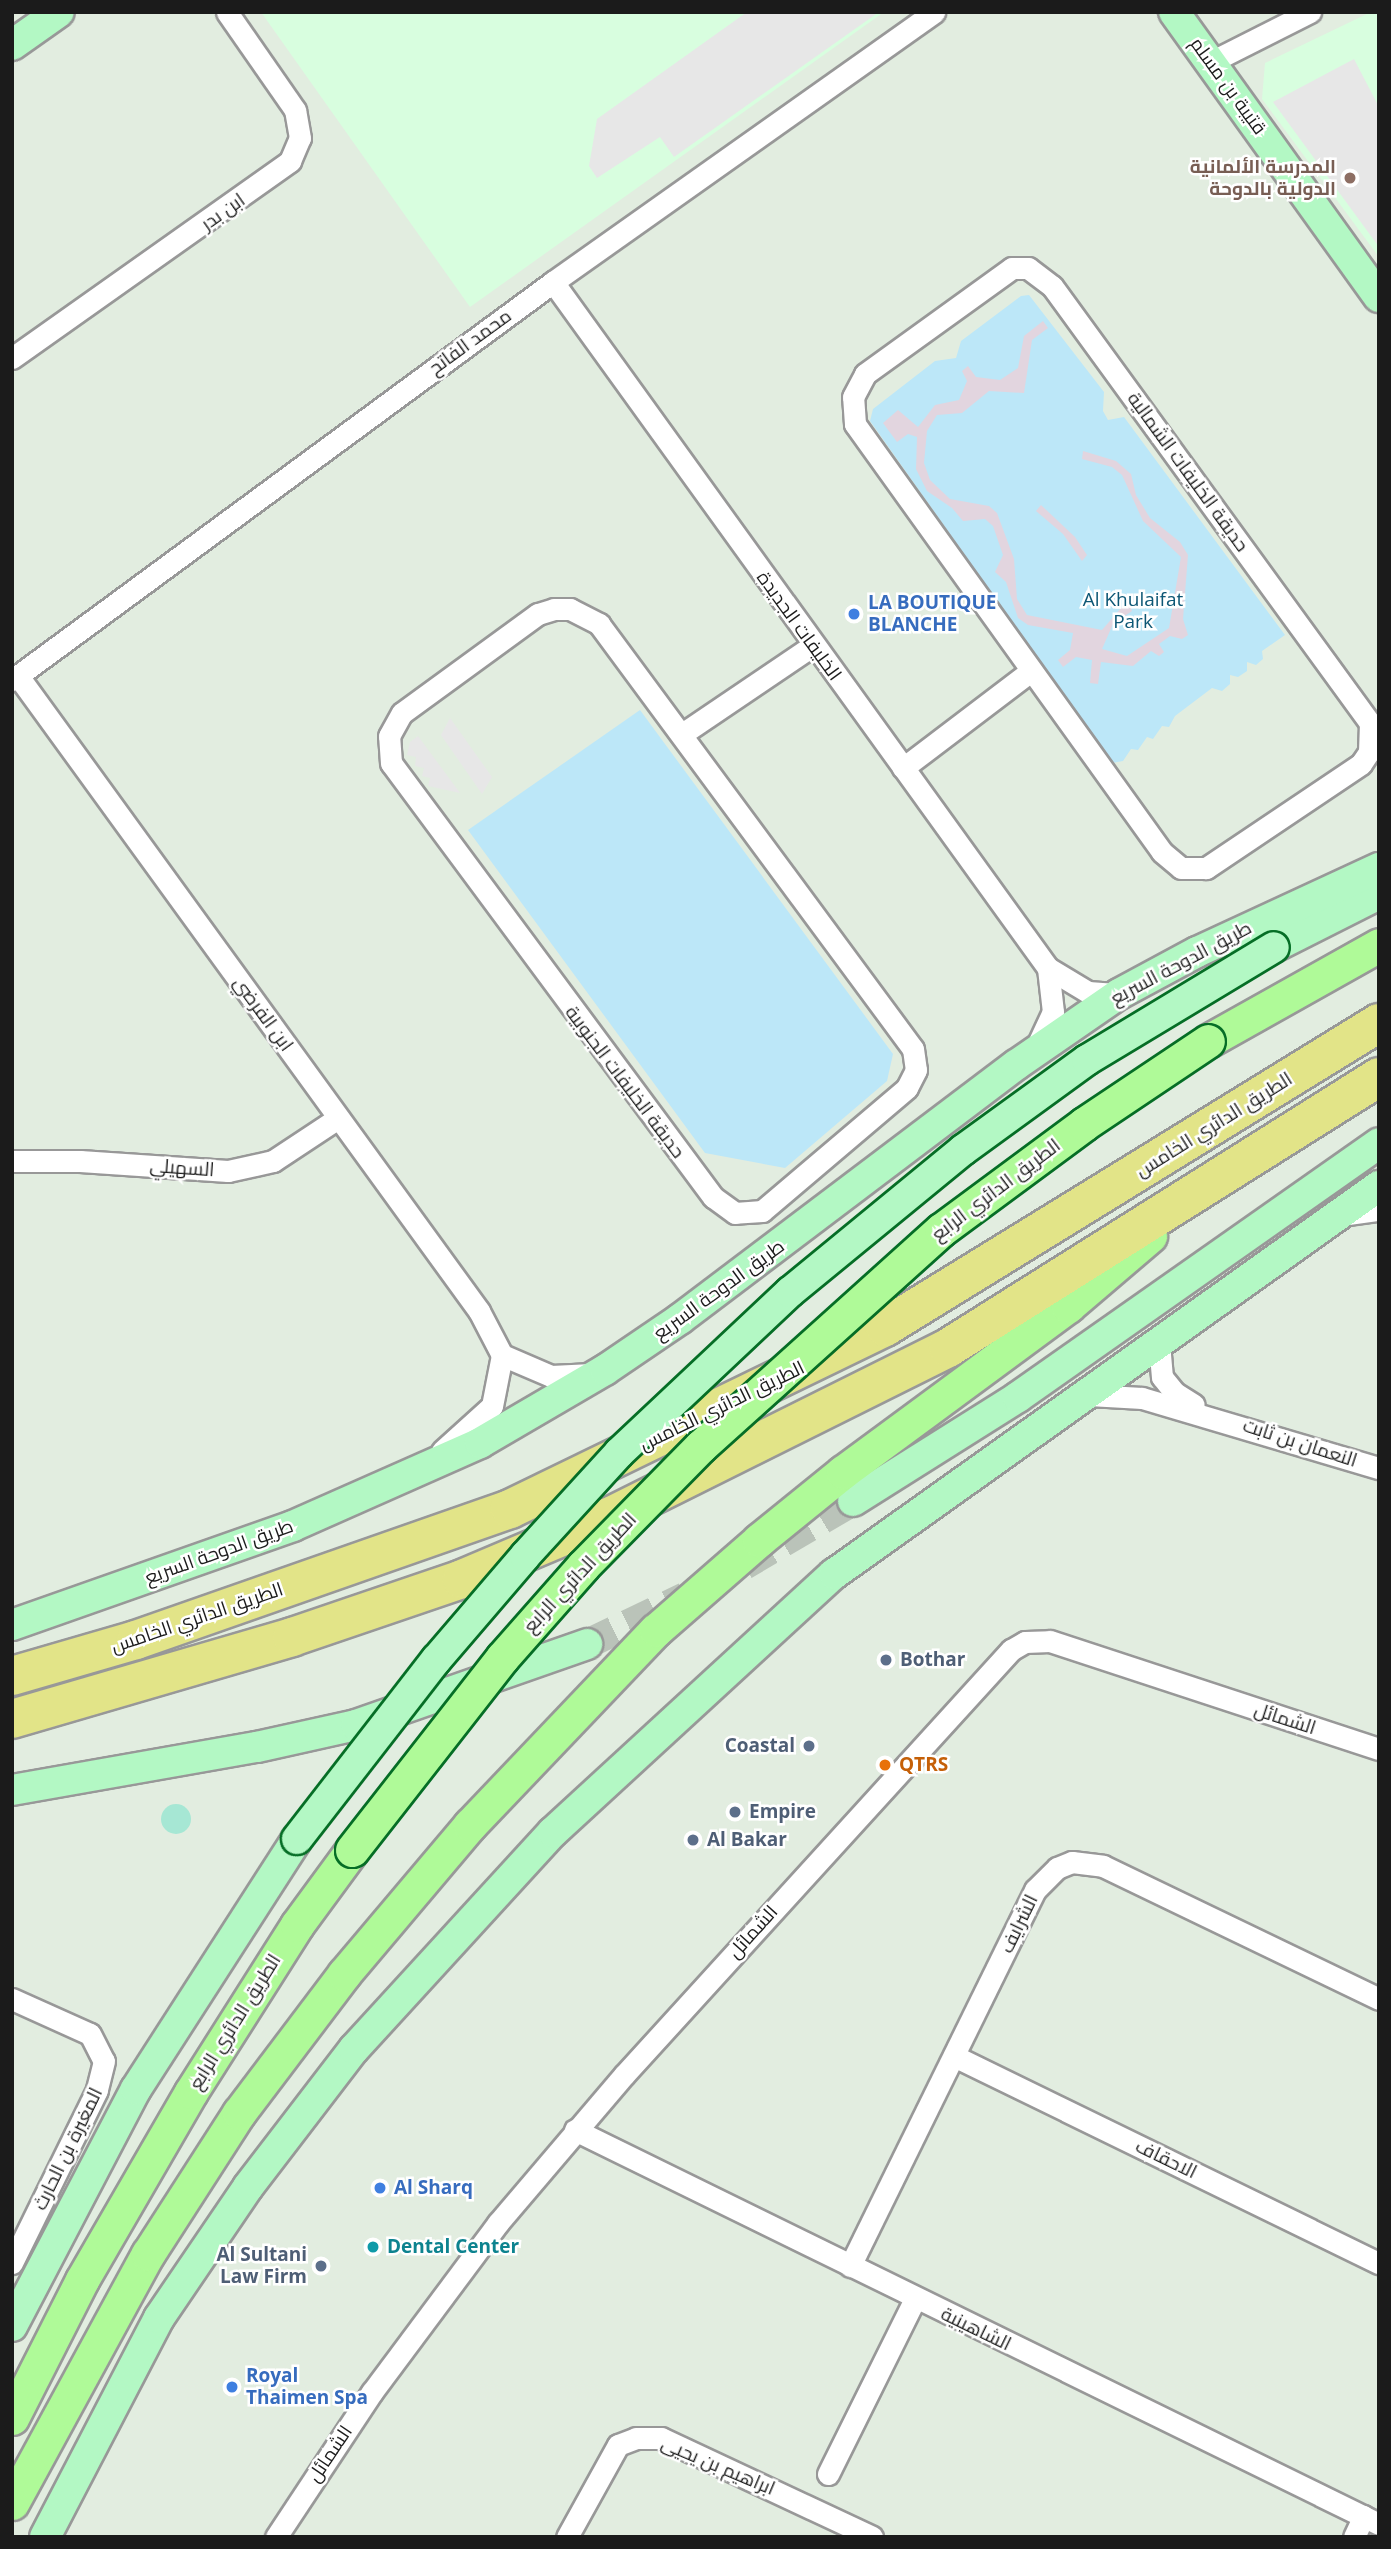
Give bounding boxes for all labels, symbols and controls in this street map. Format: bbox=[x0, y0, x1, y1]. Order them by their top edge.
street label: قتيبة بن مسلم bbox=[1185, 33, 1271, 139]
place label: المدرسة الألمانية الدولية بالدوحة bbox=[1190, 156, 1336, 200]
marker: المدرسة الألمانية الدولية بالدوحة bbox=[1342, 170, 1358, 186]
street label: ابن بدر bbox=[197, 189, 249, 235]
street label: محمد الفاتح bbox=[424, 304, 516, 380]
street label: حديقة الخليفات الشمالية bbox=[1122, 388, 1254, 556]
street label: الخليفات الجديدة bbox=[752, 567, 846, 685]
park label: Al Khulaifat Park bbox=[1083, 589, 1183, 633]
place label: LA BOUTIQUE BLANCHE bbox=[868, 592, 996, 636]
marker: LA BOUTIQUE BLANCHE bbox=[846, 606, 862, 622]
street label: طريق الدوحة السريع bbox=[1107, 916, 1255, 1010]
street label: ابن الفرضي bbox=[228, 972, 298, 1056]
street label: حديقة الخليفات الجنوبية bbox=[560, 1001, 690, 1163]
street label: الطريق الدائري الخامس bbox=[1131, 1068, 1297, 1182]
street label: الطريق الدائري الرابع bbox=[927, 1134, 1065, 1246]
street label: السهيلي bbox=[149, 1154, 215, 1182]
street label: طريق الدوحة السريع bbox=[649, 1235, 789, 1345]
street label: الطريق الدائري الخامس bbox=[636, 1356, 808, 1456]
street label: النعمان بن ثابت bbox=[1240, 1414, 1360, 1472]
street label: الطريق الدائري الرابع bbox=[519, 1508, 641, 1638]
street label: طريق الدوحة السريع bbox=[142, 1515, 296, 1589]
street label: الطريق الدائري الخامس bbox=[108, 1578, 286, 1658]
place label: Bothar bbox=[900, 1649, 965, 1671]
marker: Bothar bbox=[878, 1652, 894, 1668]
street label: الشمائل bbox=[1251, 1698, 1319, 1740]
place label: Coastal bbox=[725, 1735, 795, 1757]
marker: Coastal bbox=[801, 1738, 817, 1754]
place label: QTRS bbox=[899, 1754, 948, 1776]
marker: QTRS bbox=[877, 1757, 893, 1773]
place label: Empire bbox=[749, 1801, 816, 1823]
marker: Empire bbox=[727, 1804, 743, 1820]
place label: Al Bakar bbox=[707, 1829, 787, 1851]
marker: Al Bakar bbox=[685, 1832, 701, 1848]
street label: الشرايف bbox=[995, 1891, 1043, 1957]
street label: الشمائل bbox=[723, 1901, 783, 1963]
street label: الطريق الدائري الرابع bbox=[184, 1950, 286, 2094]
street label: المغيرة بن الحارث bbox=[29, 2084, 107, 2214]
street label: الاحقاف bbox=[1132, 2134, 1200, 2184]
place label: Al Sharq bbox=[394, 2177, 473, 2199]
marker: Al Sharq bbox=[372, 2180, 388, 2196]
place label: Dental Center bbox=[387, 2236, 519, 2258]
marker: Dental Center bbox=[365, 2239, 381, 2255]
place label: Al Sultani Law Firm bbox=[216, 2244, 307, 2288]
marker: Al Sultani Law Firm bbox=[313, 2258, 329, 2274]
street label: الشاهينية bbox=[937, 2302, 1015, 2356]
place label: Royal Thaimen Spa bbox=[246, 2365, 368, 2409]
marker: Royal Thaimen Spa bbox=[224, 2379, 240, 2395]
street label: الشمائل bbox=[303, 2421, 357, 2487]
street label: ابراهيم بن يحيى bbox=[658, 2432, 778, 2500]

